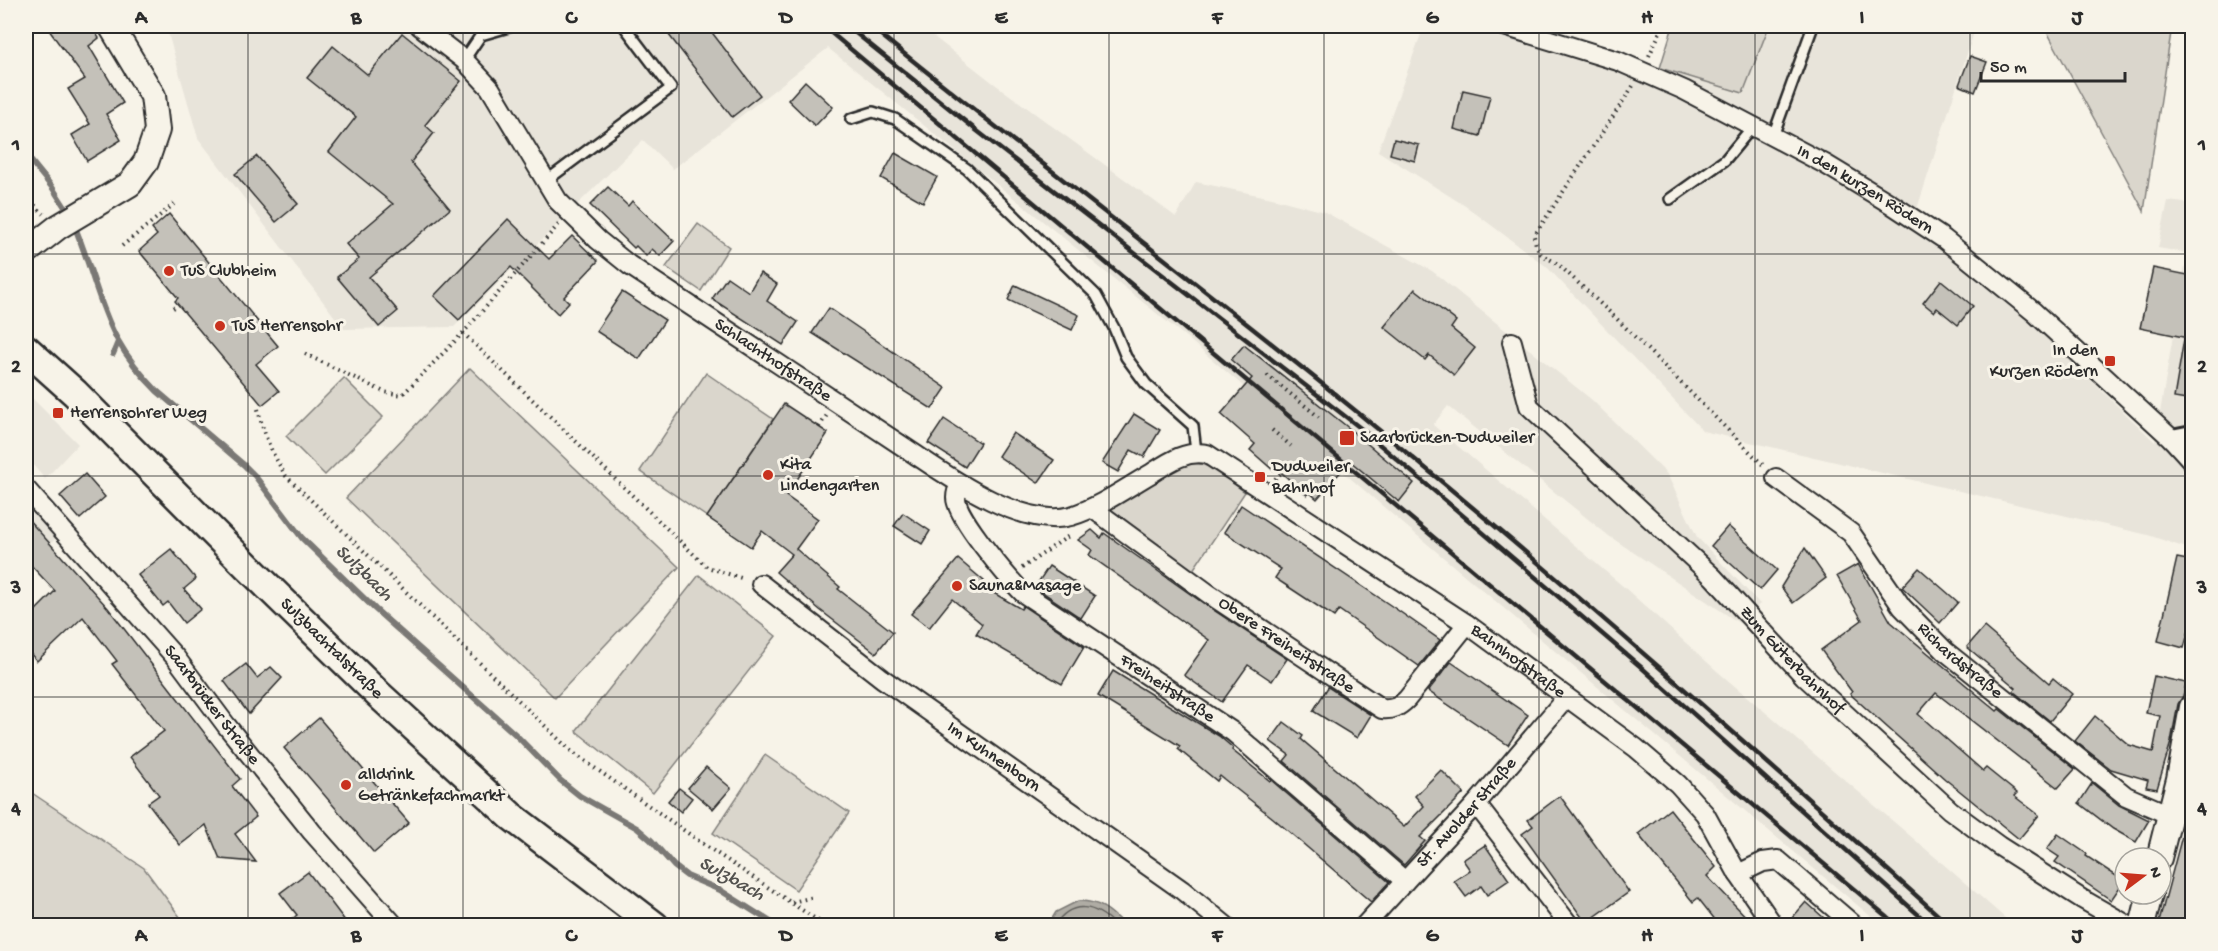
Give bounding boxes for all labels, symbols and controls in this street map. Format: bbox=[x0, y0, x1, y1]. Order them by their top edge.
text: A bbox=[134, 8, 149, 31]
text: B bbox=[350, 8, 362, 31]
text: C bbox=[565, 8, 579, 31]
text: D bbox=[777, 8, 793, 31]
text: E bbox=[995, 8, 1009, 31]
text: F bbox=[1211, 8, 1224, 31]
text: G bbox=[1426, 8, 1440, 31]
text: H bbox=[1641, 8, 1653, 31]
text: I bbox=[1860, 8, 1865, 31]
text: J bbox=[2071, 8, 2084, 31]
scale bar bbox=[1981, 45, 2125, 83]
text: 50 m bbox=[1990, 58, 2027, 79]
text: 1 bbox=[11, 135, 20, 158]
text: 1 bbox=[2197, 135, 2206, 158]
street label: In den kurzen Rödern bbox=[1793, 140, 1938, 240]
place label: TuS Clubheim bbox=[180, 261, 277, 282]
marker: TuS Clubheim bbox=[162, 264, 176, 278]
street label: Schlachthofstraße bbox=[710, 314, 836, 407]
place label: TuS Herrensohr bbox=[231, 316, 344, 337]
marker: TuS Herrensohr bbox=[213, 319, 227, 333]
place label: In den Kurzen Rödern bbox=[1990, 341, 2098, 383]
marker: In den Kurzen Rödern bbox=[2103, 354, 2117, 368]
text: 2 bbox=[11, 357, 21, 380]
text: 2 bbox=[2197, 357, 2207, 380]
place label: Herrensohrer Weg bbox=[70, 403, 207, 424]
marker: Herrensohrer Weg bbox=[51, 406, 65, 420]
place label: Saarbrücken-Dudweiler bbox=[1360, 428, 1536, 449]
marker: Saarbrücken-Dudweiler bbox=[1338, 429, 1356, 447]
place label: Kita Lindengarten bbox=[780, 455, 880, 497]
place label: Dudweiler Bahnhof bbox=[1271, 457, 1351, 499]
marker: Kita Lindengarten bbox=[761, 468, 775, 482]
marker: Dudweiler Bahnhof bbox=[1253, 470, 1267, 484]
water label: Sulzbach bbox=[329, 541, 397, 607]
place label: Sauna&Masage bbox=[969, 576, 1082, 597]
text: 3 bbox=[10, 578, 21, 601]
text: 3 bbox=[2196, 578, 2207, 601]
marker: Sauna&Masage bbox=[950, 579, 964, 593]
street label: Obere Freiheitstraße bbox=[1214, 593, 1359, 699]
street label: Sulzbachtalstraße bbox=[276, 594, 388, 704]
street label: Zum Güterbahnhof bbox=[1735, 602, 1850, 719]
street label: Richardstraße bbox=[1913, 618, 2007, 704]
street label: Bahnhofstraße bbox=[1466, 619, 1570, 704]
street label: Saarbrücker Straße bbox=[159, 641, 265, 770]
street label: Freiheitstraße bbox=[1115, 649, 1219, 728]
street label: Im Kuhnenborn bbox=[943, 717, 1045, 797]
street label: St. Avolder Straße bbox=[1412, 753, 1522, 872]
place label: alldrink Getränkefachmarkt bbox=[358, 765, 506, 807]
marker: alldrink Getränkefachmarkt bbox=[339, 778, 353, 792]
text: 4 bbox=[10, 799, 21, 822]
text: 4 bbox=[2196, 799, 2207, 822]
north arrow bbox=[2113, 846, 2173, 906]
water label: Sulzbach bbox=[694, 853, 768, 907]
text: N bbox=[2143, 865, 2165, 881]
text: A bbox=[134, 926, 149, 949]
text: B bbox=[350, 926, 362, 949]
text: C bbox=[565, 926, 579, 949]
text: D bbox=[777, 926, 793, 949]
text: E bbox=[995, 926, 1009, 949]
text: F bbox=[1211, 926, 1224, 949]
text: G bbox=[1426, 926, 1440, 949]
text: H bbox=[1641, 926, 1653, 949]
text: I bbox=[1860, 926, 1865, 949]
text: J bbox=[2071, 926, 2084, 949]

